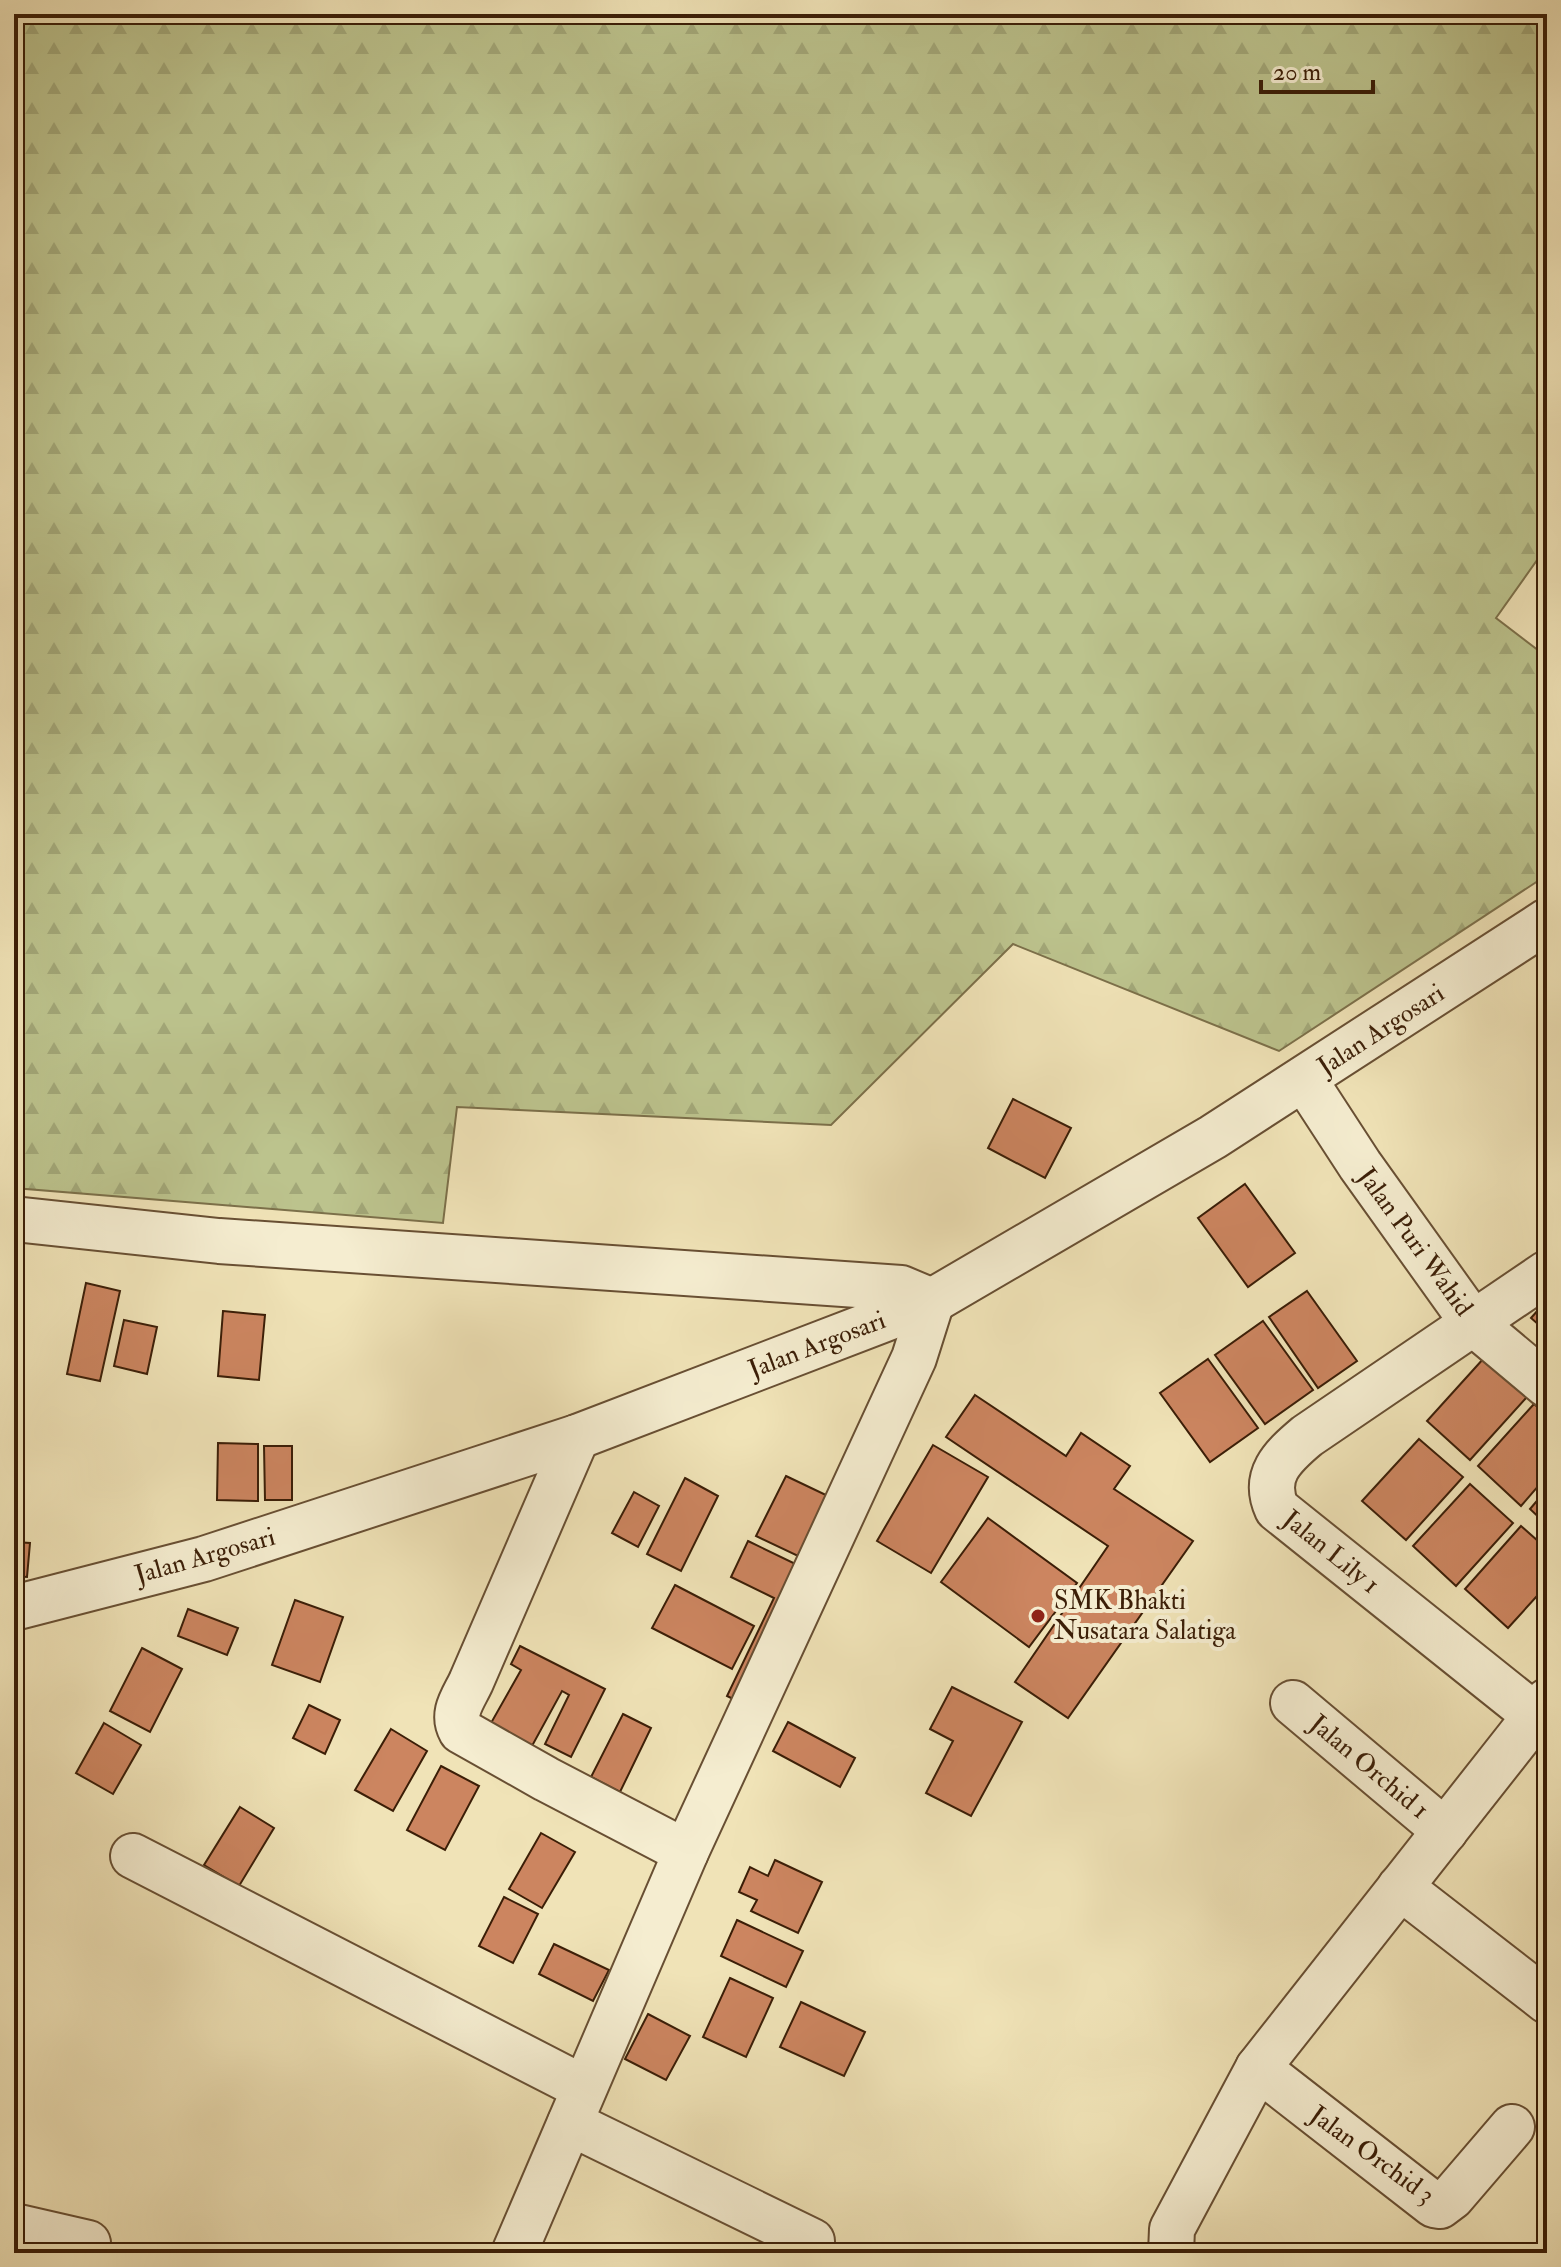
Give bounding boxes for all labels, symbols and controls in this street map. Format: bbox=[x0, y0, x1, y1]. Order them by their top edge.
scale bar bbox=[1261, 44, 1373, 94]
text: 20 m bbox=[1273, 57, 1322, 88]
street label: Jalan Argosari bbox=[1311, 977, 1450, 1083]
street label: Jalan Puri Wahid bbox=[1350, 1161, 1480, 1323]
street label: Jalan Argosari bbox=[743, 1304, 890, 1386]
street label: Jalan Lily 1 bbox=[1275, 1503, 1386, 1601]
street label: Jalan Argosari bbox=[130, 1521, 279, 1592]
place label: SMK Bhakti Nusatara Salatiga bbox=[1054, 1585, 1236, 1647]
marker: SMK Bhakti Nusatara Salatiga bbox=[1029, 1607, 1047, 1625]
street label: Jalan Orchid 1 bbox=[1302, 1707, 1435, 1826]
street label: Jalan Orchid 3 bbox=[1302, 2098, 1441, 2211]

